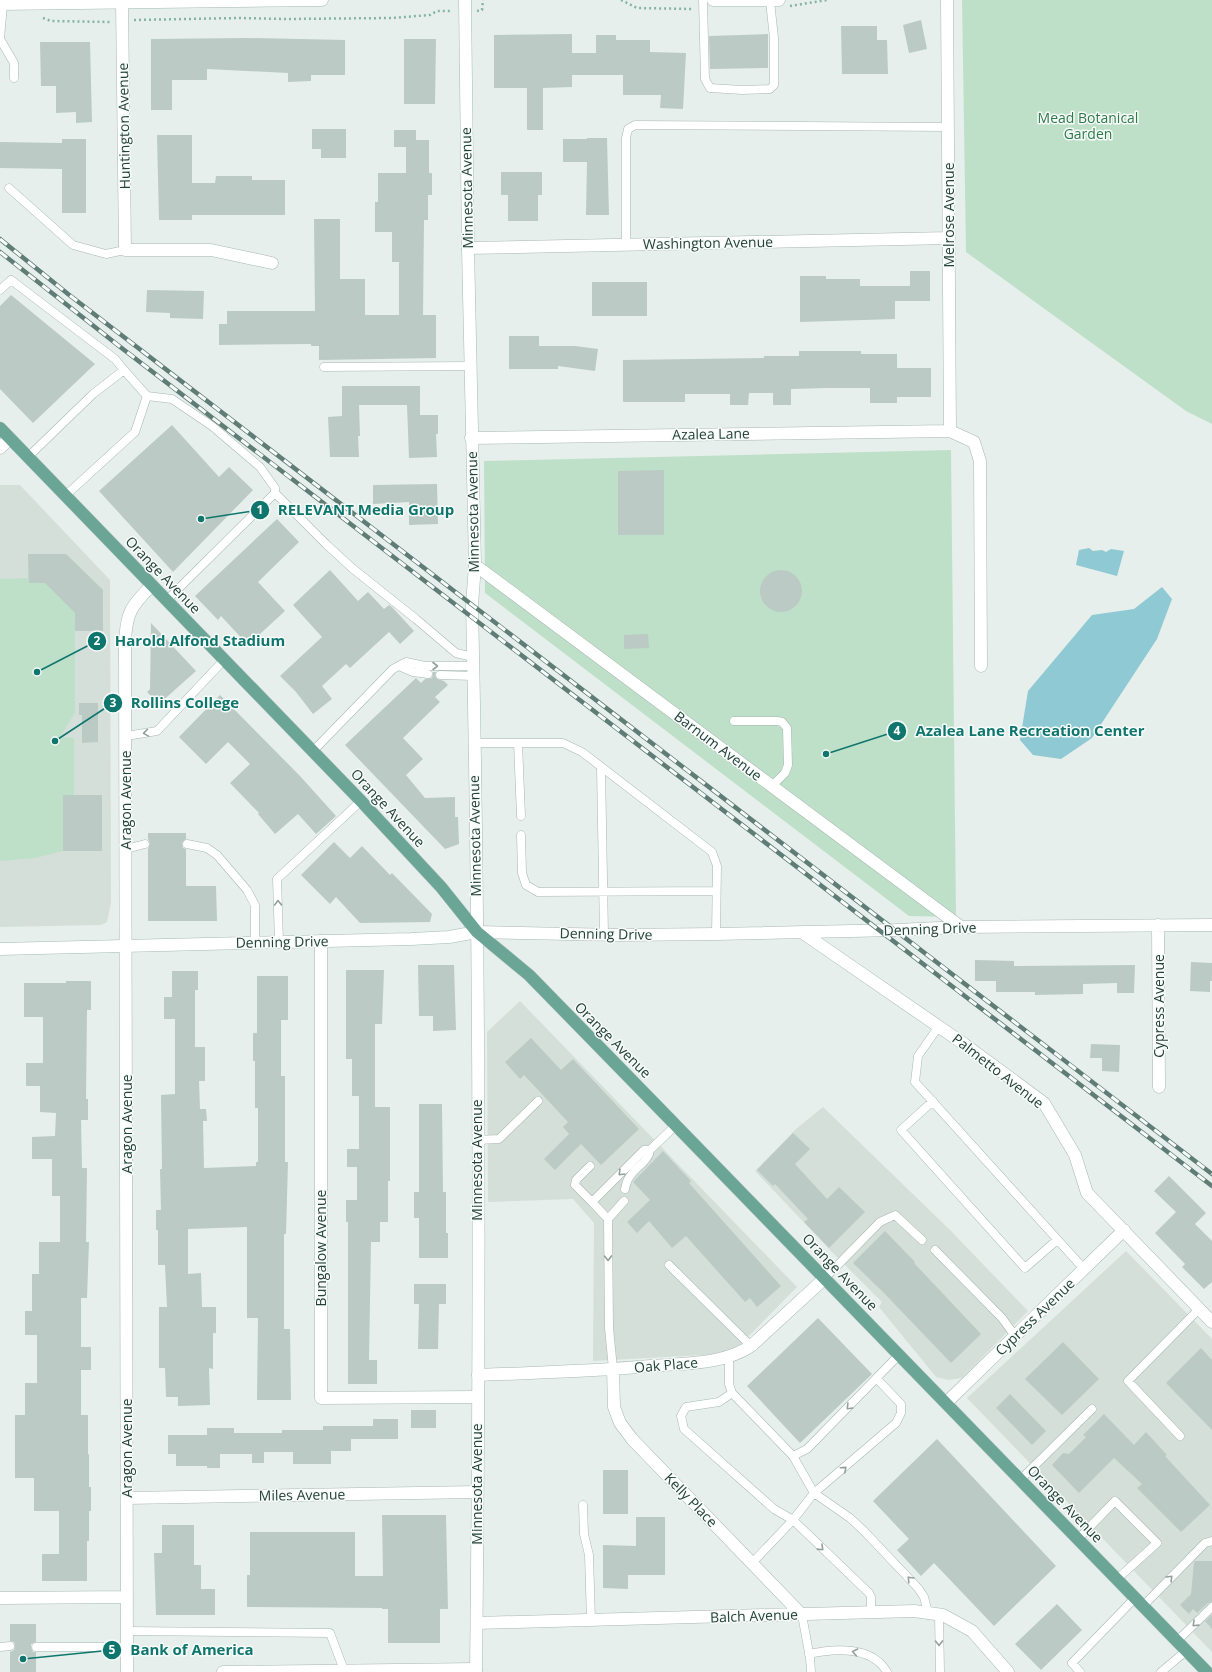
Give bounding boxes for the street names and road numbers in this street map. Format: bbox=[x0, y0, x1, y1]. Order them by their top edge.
street label: Huntington Avenue bbox=[113, 62, 134, 189]
street label: Minnesota Avenue bbox=[456, 127, 477, 249]
street label: Melrose Avenue bbox=[939, 162, 958, 268]
street label: Washington Avenue bbox=[643, 232, 773, 253]
street label: Azalea Lane bbox=[672, 423, 750, 444]
street label: Minnesota Avenue bbox=[462, 451, 483, 573]
street label: Orange Avenue bbox=[122, 532, 205, 618]
street label: Barnum Avenue bbox=[671, 706, 766, 785]
street label: Aragon Avenue bbox=[116, 750, 135, 850]
street label: Orange Avenue bbox=[347, 764, 430, 851]
street label: Minnesota Avenue bbox=[464, 775, 485, 897]
street label: Denning Drive bbox=[883, 917, 977, 940]
street label: Denning Drive bbox=[559, 923, 653, 944]
street label: Denning Drive bbox=[235, 931, 329, 952]
street label: Cypress Avenue bbox=[1149, 954, 1168, 1058]
street label: Orange Avenue bbox=[571, 997, 656, 1082]
street label: Palmetto Avenue bbox=[949, 1029, 1048, 1112]
street label: Aragon Avenue bbox=[117, 1074, 136, 1174]
street label: Minnesota Avenue bbox=[467, 1099, 486, 1221]
street label: Bungalow Avenue bbox=[311, 1189, 330, 1306]
street label: Orange Avenue bbox=[799, 1229, 882, 1315]
street label: Cypress Avenue bbox=[991, 1274, 1079, 1359]
street label: Oak Place bbox=[633, 1352, 699, 1377]
street label: Aragon Avenue bbox=[117, 1398, 136, 1498]
street label: Minnesota Avenue bbox=[467, 1423, 486, 1545]
street label: Orange Avenue bbox=[1024, 1461, 1107, 1547]
street label: Kelly Place bbox=[661, 1468, 722, 1531]
street label: Miles Avenue bbox=[259, 1484, 346, 1505]
street label: Balch Avenue bbox=[710, 1604, 798, 1627]

